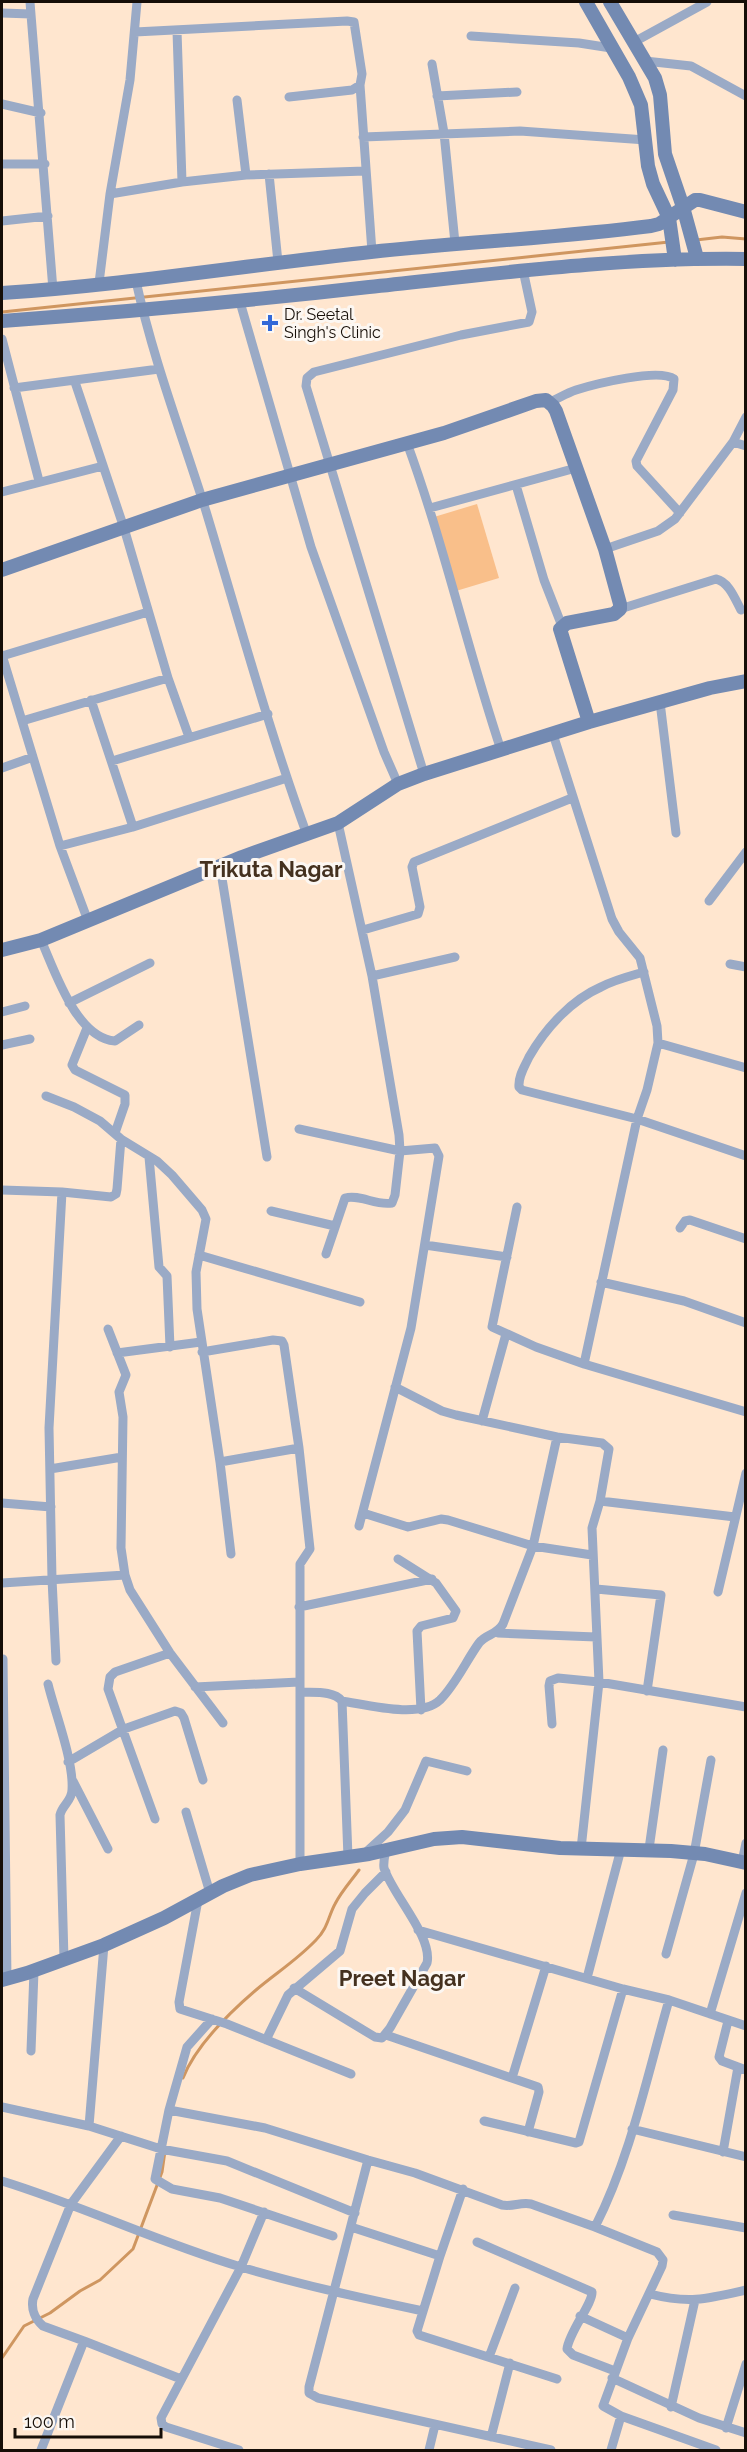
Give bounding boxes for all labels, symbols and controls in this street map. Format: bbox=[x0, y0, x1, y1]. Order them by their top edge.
place label: Dr. Seetal Singh's Clinic bbox=[284, 305, 381, 342]
marker: Dr. Seetal Singh's Clinic bbox=[261, 314, 279, 332]
district label: Trikuta Nagar bbox=[199, 856, 343, 882]
district label: Preet Nagar bbox=[339, 1965, 466, 1991]
scale bar bbox=[15, 2401, 160, 2439]
text: 100 m bbox=[24, 2411, 75, 2432]

